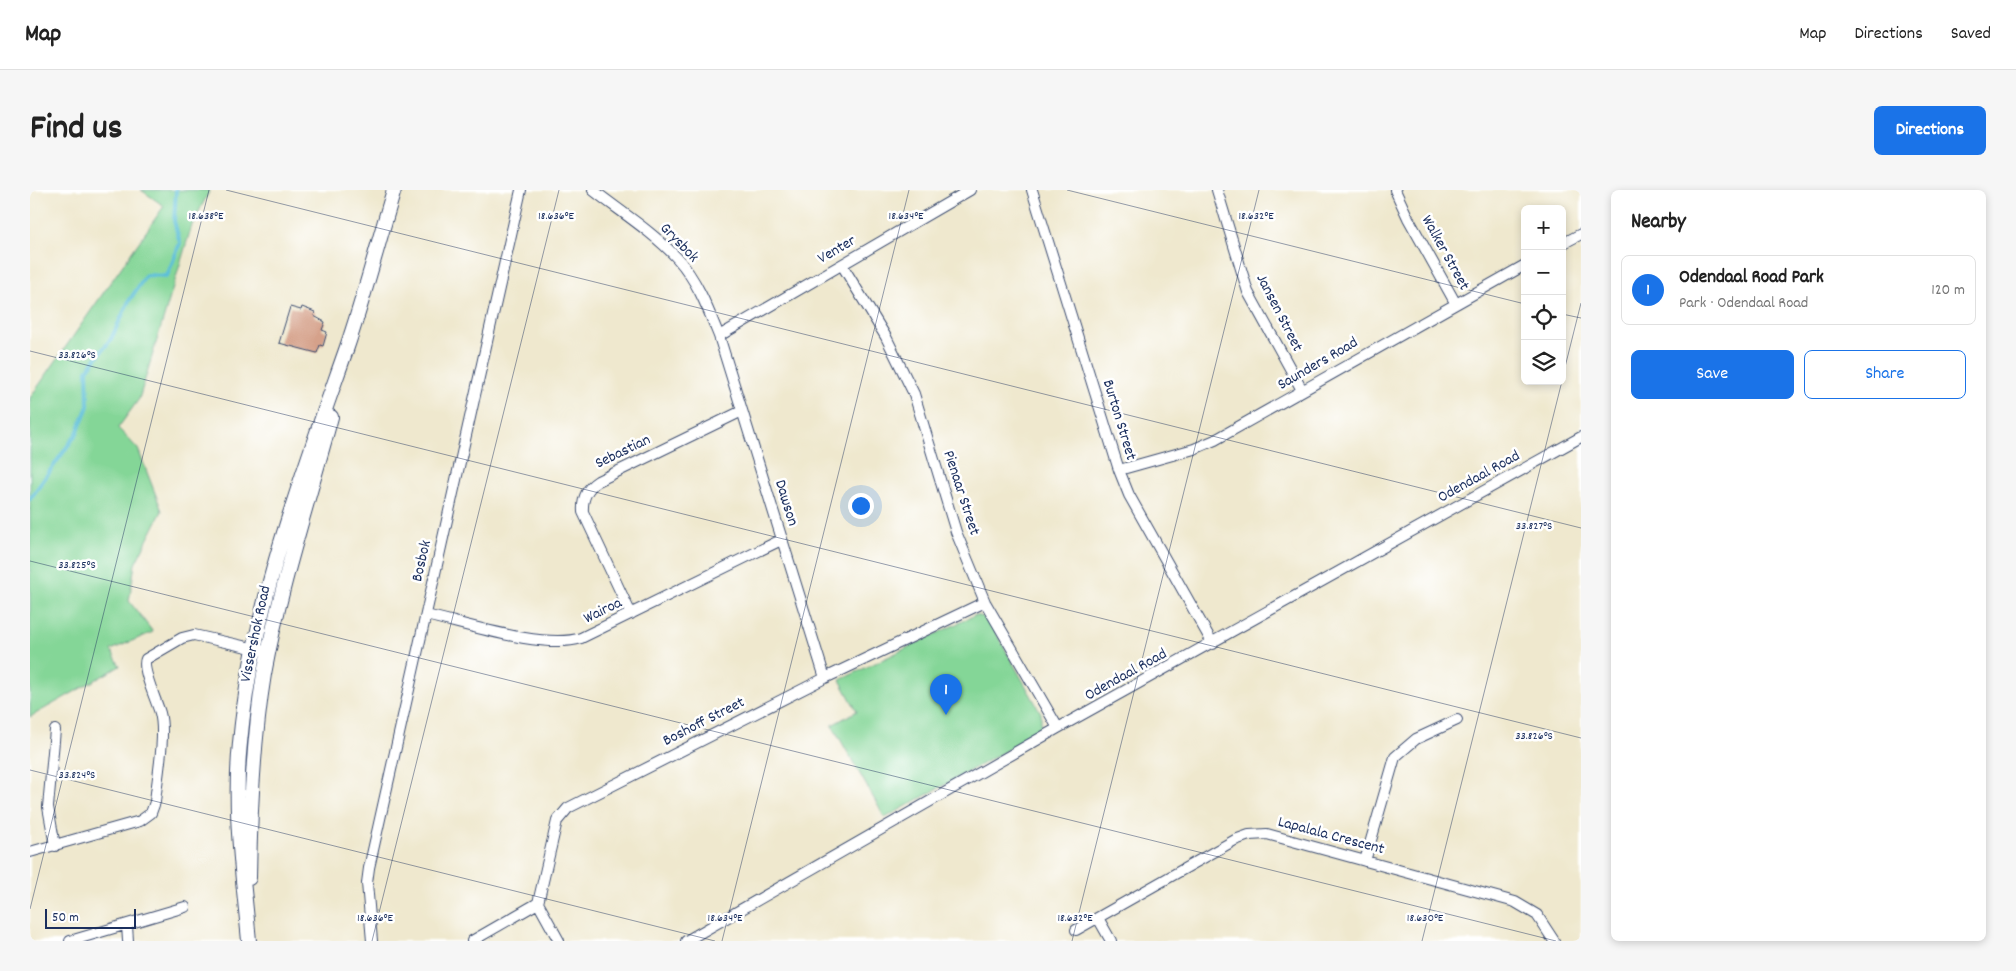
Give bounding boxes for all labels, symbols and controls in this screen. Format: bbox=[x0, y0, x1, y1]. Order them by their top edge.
text: Map bbox=[25, 18, 61, 52]
text: Map bbox=[1799, 22, 1826, 47]
text: Directions bbox=[1854, 22, 1923, 47]
text: Saved bbox=[1951, 22, 1991, 47]
text: Find us bbox=[30, 105, 122, 155]
button: Directions bbox=[1874, 106, 1986, 155]
map controls bbox=[1521, 205, 1566, 385]
button: + bbox=[1521, 205, 1566, 250]
text: 18.638°E bbox=[189, 208, 224, 225]
text: 18.636°E bbox=[538, 208, 574, 225]
text: 18.634°E bbox=[889, 208, 924, 225]
text: 18.632°E bbox=[1238, 208, 1274, 225]
text: Nearby bbox=[1631, 208, 1686, 238]
street label: Walker Street bbox=[1415, 211, 1475, 295]
street label: Grysbok bbox=[654, 218, 704, 268]
street label: Venter bbox=[813, 230, 861, 270]
button: − bbox=[1521, 250, 1566, 295]
text: Odendaal Road Park bbox=[1679, 265, 1824, 292]
street label: Jansen Street bbox=[1250, 270, 1308, 356]
text: 1 bbox=[1646, 279, 1650, 302]
text: 120 m bbox=[1931, 279, 1965, 302]
text: Park · Odendaal Road bbox=[1679, 292, 1808, 315]
button: locate bbox=[1521, 295, 1566, 340]
street label: Saunders Road bbox=[1273, 332, 1363, 396]
button: layers bbox=[1521, 340, 1566, 385]
text: 33.826°S bbox=[58, 347, 96, 364]
button: Save bbox=[1631, 350, 1794, 399]
button: Share bbox=[1804, 350, 1966, 399]
street label: Burton Street bbox=[1096, 377, 1142, 463]
street label: Sebastian bbox=[591, 429, 655, 475]
street label: Odendaal Road bbox=[1434, 445, 1524, 509]
street label: Pienaar Street bbox=[936, 448, 986, 539]
street label: Dawson bbox=[768, 477, 804, 529]
your location bbox=[848, 493, 874, 519]
text: 33.827°S bbox=[1516, 518, 1552, 535]
street label: Bosbok bbox=[406, 538, 438, 584]
text: 33.825°S bbox=[58, 557, 96, 574]
street label: Vissershok Road bbox=[235, 583, 277, 685]
street label: Wairoa bbox=[580, 592, 627, 630]
street label: Odendaal Road bbox=[1081, 643, 1171, 707]
pin: 1 bbox=[930, 674, 962, 715]
street label: Boshoff Street bbox=[659, 691, 749, 753]
text: 33.826°S bbox=[1515, 728, 1553, 745]
text: 33.824°S bbox=[59, 767, 95, 784]
street label: Lapalala Crescent bbox=[1275, 811, 1387, 861]
scale bar bbox=[45, 906, 136, 929]
text: 50 m bbox=[52, 908, 79, 928]
text: 18.636°E bbox=[357, 910, 393, 927]
text: 18.634°E bbox=[708, 910, 743, 927]
text: 18.632°E bbox=[1057, 910, 1093, 927]
text: 18.630°E bbox=[1407, 910, 1444, 927]

